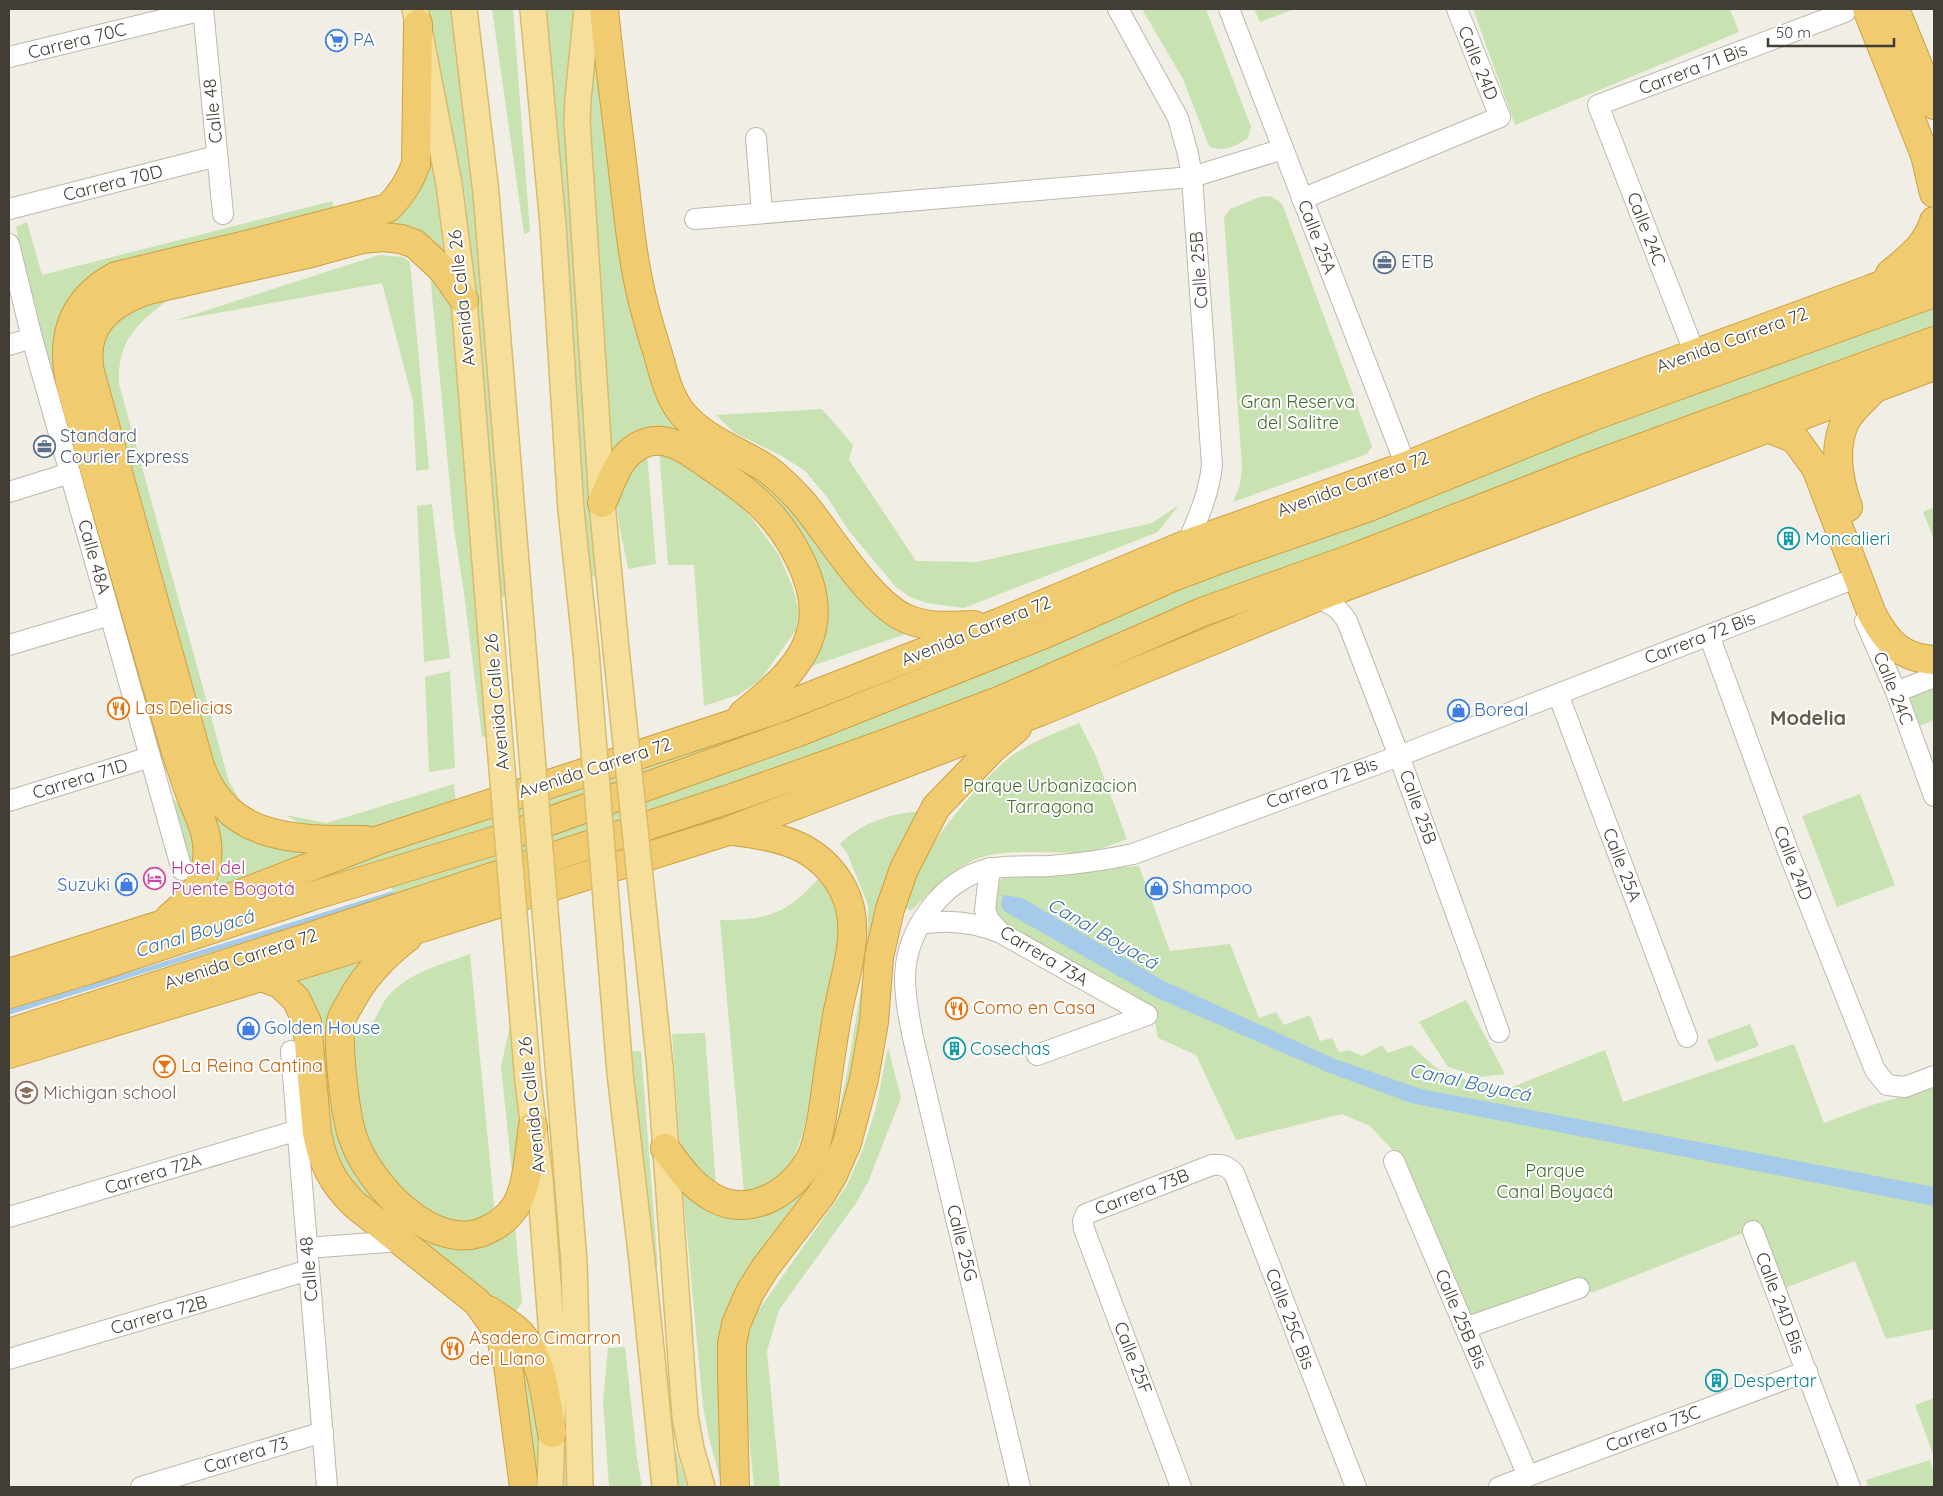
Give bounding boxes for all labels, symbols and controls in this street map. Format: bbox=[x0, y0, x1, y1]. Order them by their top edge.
scale bar bbox=[1768, 15, 1894, 47]
street label: Carrera 70C bbox=[25, 17, 129, 64]
street label: Calle 24D bbox=[1453, 22, 1504, 103]
text: 50 m bbox=[1776, 23, 1811, 42]
supermarket icon: PA bbox=[325, 28, 349, 52]
place label: PA bbox=[353, 28, 375, 51]
street label: Carrera 71 Bis bbox=[1635, 37, 1750, 100]
street label: Calle 48 bbox=[198, 77, 227, 145]
street label: Carrera 70D bbox=[61, 159, 165, 206]
street label: Calle 24C bbox=[1622, 189, 1671, 269]
street label: Calle 25A bbox=[1293, 197, 1342, 277]
street label: Avenida Calle 26 bbox=[443, 228, 480, 367]
street label: Calle 25B bbox=[1184, 231, 1213, 309]
office icon: ETB bbox=[1373, 250, 1397, 274]
place label: ETB bbox=[1401, 250, 1434, 273]
street label: Avenida Carrera 72 bbox=[1653, 301, 1811, 378]
park label: Gran Reserva del Salitre bbox=[1241, 390, 1355, 434]
place label: Standard Courier Express bbox=[60, 424, 189, 468]
office icon: Standard Courier Express bbox=[32, 434, 56, 458]
street label: Avenida Carrera 72 bbox=[1274, 445, 1432, 522]
street label: Calle 48A bbox=[73, 517, 116, 597]
building icon: Moncalieri bbox=[1777, 527, 1801, 551]
place label: Moncalieri bbox=[1805, 527, 1890, 550]
street label: Avenida Carrera 72 bbox=[897, 590, 1054, 671]
street label: Carrera 72 Bis bbox=[1641, 606, 1759, 669]
street label: Avenida Calle 26 bbox=[479, 632, 514, 771]
street label: Calle 24C bbox=[1868, 648, 1919, 728]
restaurant icon: Las Delicias bbox=[107, 696, 131, 720]
place label: Las Delicias bbox=[135, 696, 233, 719]
shop icon: Boreal bbox=[1446, 698, 1470, 722]
place label: Boreal bbox=[1474, 698, 1528, 721]
district label: Modelia bbox=[1770, 705, 1846, 730]
street label: Avenida Carrera 72 bbox=[515, 732, 674, 803]
street label: Carrera 72 Bis bbox=[1263, 752, 1381, 813]
street label: Carrera 71D bbox=[29, 753, 130, 804]
street label: Calle 25B bbox=[1394, 767, 1443, 847]
park label: Parque Urbanizacion Tarragona bbox=[963, 774, 1137, 818]
street label: Calle 24D bbox=[1769, 822, 1818, 903]
street label: Calle 25A bbox=[1598, 825, 1647, 905]
place label: Hotel del Puente Bogotá bbox=[171, 856, 295, 900]
hotel icon: Hotel del Puente Bogotá bbox=[143, 866, 167, 890]
place label: Suzuki bbox=[57, 873, 110, 896]
shop icon: Suzuki bbox=[114, 873, 138, 897]
shop icon: Shampoo bbox=[1144, 876, 1168, 900]
place label: Shampoo bbox=[1172, 876, 1252, 899]
water label: Canal Boyacá bbox=[1044, 892, 1164, 975]
water label: Canal Boyacá bbox=[131, 903, 258, 963]
street label: Carrera 73A bbox=[996, 920, 1093, 991]
street label: Avenida Carrera 72 bbox=[161, 923, 320, 994]
restaurant icon: Como en Casa bbox=[945, 996, 969, 1020]
place label: Como en Casa bbox=[973, 996, 1095, 1019]
shop icon: Golden House bbox=[236, 1016, 260, 1040]
place label: Golden House bbox=[264, 1016, 380, 1039]
street label: Avenida Calle 26 bbox=[513, 1035, 550, 1174]
building icon: Cosechas bbox=[942, 1037, 966, 1061]
place label: Cosechas bbox=[970, 1037, 1050, 1060]
bar icon: La Reina Cantina bbox=[153, 1054, 177, 1078]
place label: La Reina Cantina bbox=[181, 1054, 323, 1077]
water label: Canal Boyacá bbox=[1407, 1057, 1534, 1107]
school or university icon: Michigan school bbox=[15, 1081, 39, 1105]
place label: Michigan school bbox=[43, 1081, 176, 1104]
street label: Carrera 72A bbox=[102, 1148, 204, 1199]
park label: Parque Canal Boyacá bbox=[1497, 1159, 1613, 1203]
street label: Carrera 73B bbox=[1091, 1163, 1192, 1220]
street label: Calle 25G bbox=[942, 1202, 983, 1284]
street label: Calle 48 bbox=[294, 1236, 323, 1302]
street label: Calle 24D Bis bbox=[1751, 1249, 1810, 1357]
street label: Calle 25C Bis bbox=[1261, 1265, 1320, 1373]
street label: Calle 25B Bis bbox=[1430, 1265, 1493, 1372]
street label: Carrera 72B bbox=[108, 1290, 210, 1339]
street label: Calle 25F bbox=[1109, 1318, 1158, 1397]
place label: Asadero Cimarron del Llano bbox=[469, 1326, 621, 1370]
restaurant icon: Asadero Cimarron del Llano bbox=[441, 1336, 465, 1360]
building icon: Despertar bbox=[1705, 1369, 1729, 1393]
place label: Despertar bbox=[1733, 1369, 1817, 1392]
street label: Carrera 73C bbox=[1602, 1400, 1703, 1457]
street label: Carrera 73 bbox=[201, 1431, 291, 1478]

